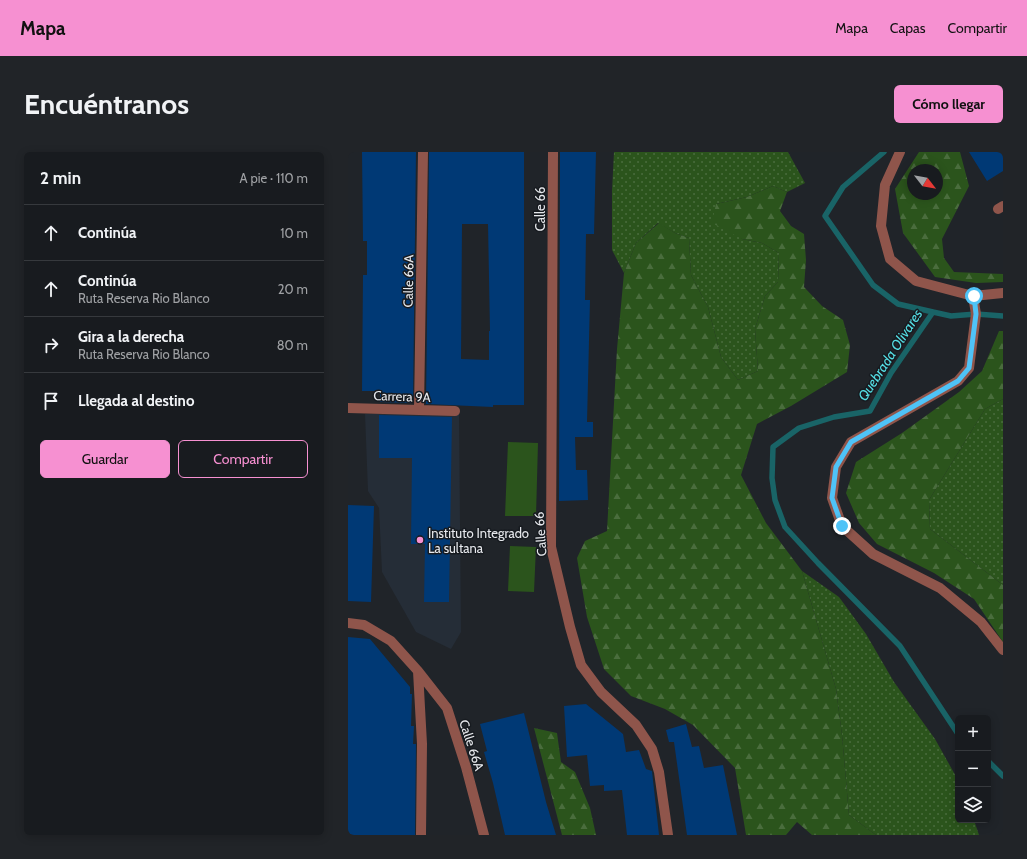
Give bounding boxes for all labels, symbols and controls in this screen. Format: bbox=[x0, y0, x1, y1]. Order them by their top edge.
text: Mapa bbox=[20, 17, 66, 40]
text: Mapa bbox=[835, 19, 868, 37]
text: Capas bbox=[890, 19, 926, 37]
text: Compartir bbox=[948, 19, 1007, 37]
button: Cómo llegar bbox=[894, 85, 1003, 123]
text: Encuéntranos bbox=[24, 87, 189, 121]
north arrow bbox=[907, 164, 943, 200]
text: 2 min bbox=[40, 168, 81, 188]
text: A pie · 110 m bbox=[240, 170, 308, 186]
street label: Calle 66 bbox=[532, 187, 548, 231]
icon: ahead bbox=[40, 222, 62, 244]
text: Continúa bbox=[78, 224, 136, 242]
text: 10 m bbox=[280, 225, 308, 241]
street label: Calle 66A bbox=[400, 255, 416, 307]
text: Continúa bbox=[78, 272, 136, 290]
icon: ahead bbox=[40, 278, 62, 300]
text: 20 m bbox=[278, 281, 308, 297]
route start bbox=[965, 287, 983, 305]
text: Ruta Reserva Rio Blanco bbox=[78, 290, 210, 306]
water label: Quebrada Olivares bbox=[854, 305, 927, 404]
text: Gira a la derecha bbox=[78, 328, 184, 346]
icon: right bbox=[40, 334, 62, 356]
text: 80 m bbox=[277, 337, 308, 353]
text: Ruta Reserva Rio Blanco bbox=[78, 346, 210, 362]
street label: Carrera 9A bbox=[373, 387, 431, 405]
icon: arrive bbox=[40, 390, 62, 412]
text: Llegada al destino bbox=[78, 392, 194, 410]
button: Guardar bbox=[40, 440, 170, 478]
button: Compartir bbox=[178, 440, 308, 478]
street label: Calle 66 bbox=[530, 511, 550, 557]
route end bbox=[833, 517, 851, 535]
place label: Instituto Integrado La sultana bbox=[428, 525, 529, 556]
marker: Instituto Integrado La sultana bbox=[415, 535, 425, 545]
map controls bbox=[955, 715, 991, 823]
button: + bbox=[955, 715, 991, 751]
street label: Calle 66A bbox=[456, 717, 488, 773]
button: − bbox=[955, 751, 991, 787]
button: layers bbox=[955, 787, 991, 823]

